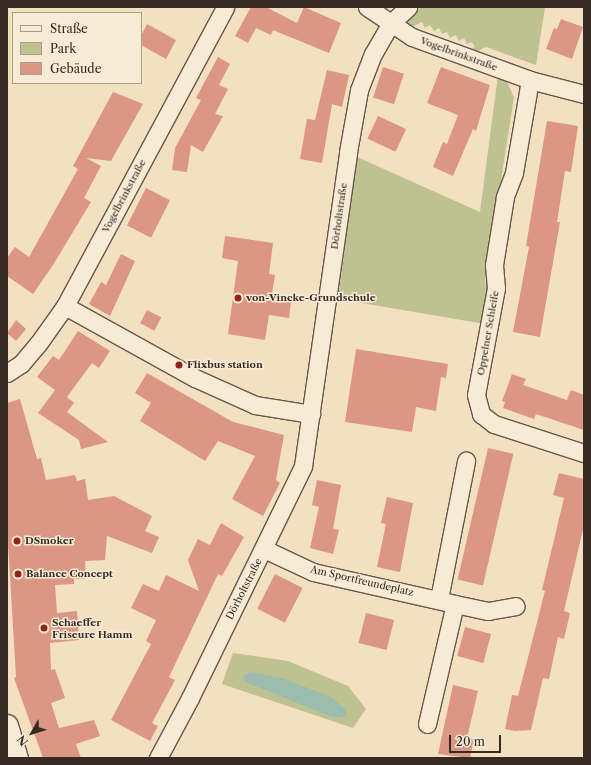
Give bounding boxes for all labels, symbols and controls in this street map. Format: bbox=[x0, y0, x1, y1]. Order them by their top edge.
legend bbox=[12, 12, 142, 84]
text: Straße bbox=[50, 21, 88, 36]
street label: Vogelbrinkstraße bbox=[419, 34, 499, 74]
text: Park bbox=[50, 41, 76, 56]
text: Gebäude bbox=[50, 61, 101, 76]
street label: Vogelbrinkstraße bbox=[100, 157, 148, 235]
street label: Dörholtstraße bbox=[328, 182, 350, 250]
street label: Oppelner Schleife bbox=[475, 290, 501, 376]
place label: von-Vincke-Grundschule bbox=[246, 292, 376, 304]
marker: von-Vincke-Grundschule bbox=[233, 293, 243, 303]
place label: Flixbus station bbox=[187, 359, 263, 371]
marker: Flixbus station bbox=[174, 360, 184, 370]
place label: DSmoker bbox=[25, 535, 74, 547]
marker: DSmoker bbox=[12, 536, 22, 546]
street label: Dörholtstraße bbox=[223, 556, 265, 622]
street label: Am Sportfreundeplatz bbox=[309, 563, 415, 599]
place label: Balance Concept bbox=[26, 568, 113, 580]
marker: Balance Concept bbox=[13, 569, 23, 579]
place label: Schaeffer Friseure Hamm bbox=[52, 616, 132, 640]
marker: Schaeffer Friseure Hamm bbox=[39, 623, 49, 633]
north arrow bbox=[12, 713, 52, 753]
scale bar bbox=[451, 727, 503, 753]
text: N bbox=[14, 732, 31, 749]
text: 20 m bbox=[456, 734, 485, 749]

